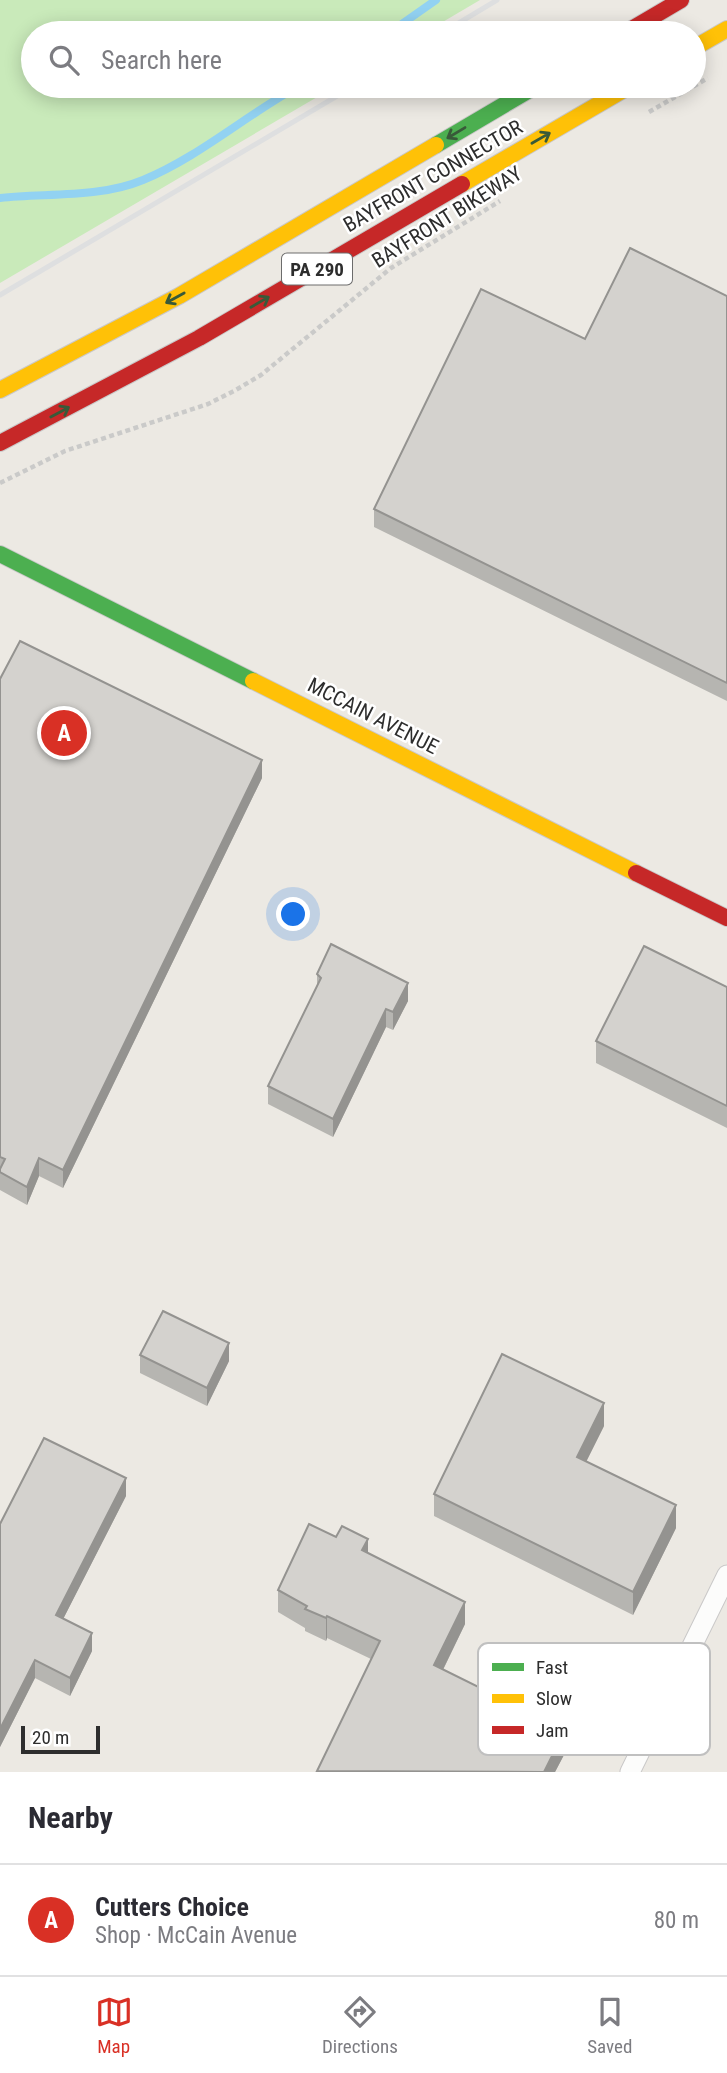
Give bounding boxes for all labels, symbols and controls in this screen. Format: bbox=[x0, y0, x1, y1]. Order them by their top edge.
search box bbox=[21, 21, 706, 98]
icon: search bbox=[45, 41, 83, 79]
text: Search here bbox=[101, 45, 222, 75]
street label: BAYFRONT CONNECTOR bbox=[339, 115, 527, 237]
one-way arrow bbox=[446, 127, 467, 140]
one-way arrow bbox=[530, 131, 550, 145]
street label: BAYFRONT BIKEWAY bbox=[368, 161, 526, 273]
road number: PA 290 bbox=[282, 254, 352, 284]
one-way arrow bbox=[166, 291, 186, 305]
one-way arrow bbox=[250, 295, 270, 309]
one-way arrow bbox=[50, 404, 70, 418]
street label: MCCAIN AVENUE bbox=[304, 673, 442, 759]
pin: A bbox=[41, 707, 87, 759]
your location bbox=[276, 897, 310, 931]
legend bbox=[478, 1643, 710, 1755]
text: Fast bbox=[536, 1656, 568, 1679]
text: Slow bbox=[536, 1687, 572, 1710]
text: Jam bbox=[536, 1719, 569, 1742]
scale bar bbox=[21, 1723, 100, 1755]
text: 20 m bbox=[32, 1726, 69, 1749]
text: Nearby bbox=[28, 1800, 113, 1835]
text: Cutters Choice bbox=[95, 1892, 249, 1922]
text: A bbox=[44, 1907, 58, 1934]
text: 80 m bbox=[654, 1907, 699, 1934]
text: Shop · McCain Avenue bbox=[95, 1922, 297, 1949]
tab: Map bbox=[95, 1993, 133, 2058]
tab: Directions bbox=[322, 1993, 398, 2058]
tab: Saved bbox=[587, 1993, 632, 2058]

